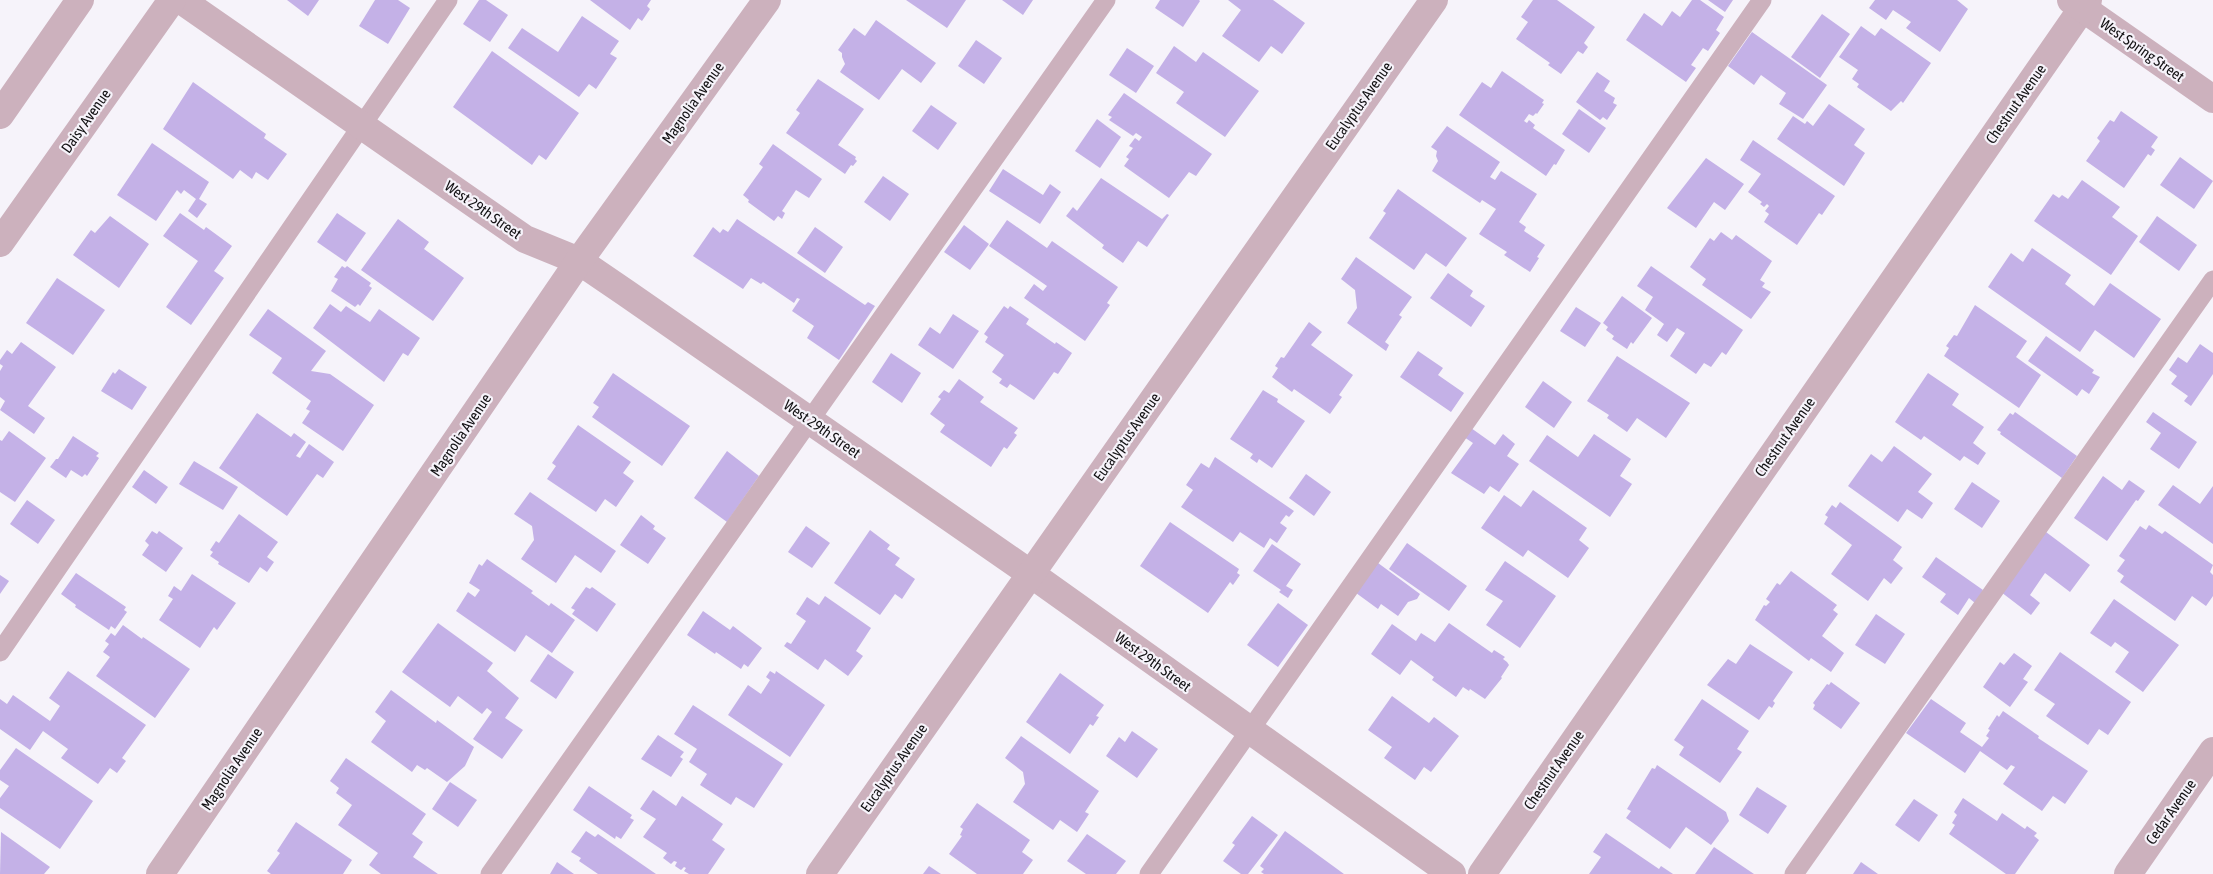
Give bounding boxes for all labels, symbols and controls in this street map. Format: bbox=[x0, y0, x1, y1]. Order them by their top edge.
street label: West Spring Street bbox=[2097, 14, 2188, 85]
street label: Magnolia Avenue bbox=[658, 58, 727, 147]
street label: Eucalyptus Avenue bbox=[1322, 58, 1395, 153]
street label: Chestnut Avenue bbox=[1982, 61, 2049, 147]
street label: Daisy Avenue bbox=[57, 85, 114, 156]
street label: West 29th Street bbox=[442, 177, 525, 242]
street label: Eucalyptus Avenue bbox=[1090, 389, 1163, 484]
street label: Magnolia Avenue bbox=[427, 390, 495, 479]
street label: Chestnut Avenue bbox=[1751, 394, 1818, 480]
street label: West 29th Street bbox=[781, 396, 864, 461]
street label: West 29th Street bbox=[1112, 628, 1195, 695]
street label: Eucalyptus Avenue bbox=[857, 720, 930, 815]
street label: Magnolia Avenue bbox=[198, 724, 266, 813]
street label: Chestnut Avenue bbox=[1520, 727, 1587, 813]
street label: Cedar Avenue bbox=[2142, 776, 2199, 848]

